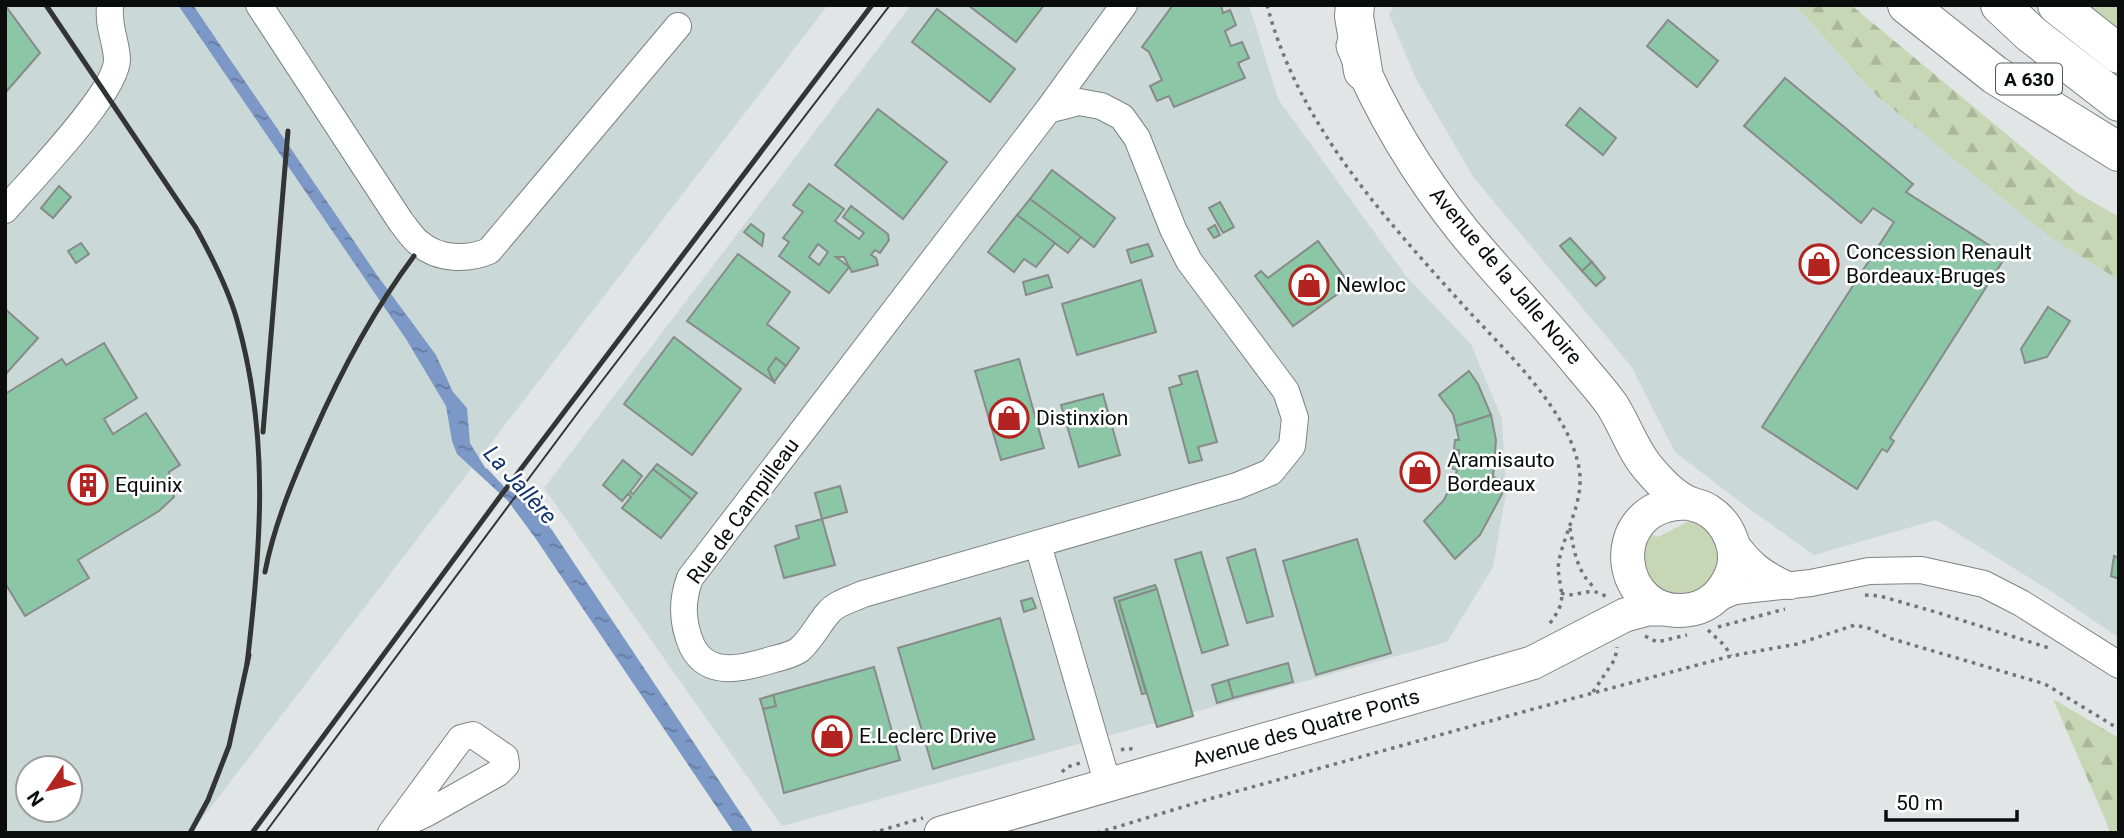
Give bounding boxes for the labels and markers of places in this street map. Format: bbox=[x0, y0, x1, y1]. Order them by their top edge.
place label: Concession Renault Bordeaux-Bruges bbox=[1846, 240, 2032, 288]
shop icon: Concession Renault Bordeaux-Bruges bbox=[1798, 243, 1840, 285]
shop icon: Newloc bbox=[1288, 264, 1330, 306]
place label: Newloc bbox=[1336, 273, 1406, 297]
shop icon: Distinxion bbox=[988, 397, 1030, 439]
place label: Distinxion bbox=[1036, 406, 1128, 430]
place label: Aramisauto Bordeaux bbox=[1447, 448, 1555, 496]
shop icon: Aramisauto Bordeaux bbox=[1399, 451, 1441, 493]
building icon: Equinix bbox=[67, 464, 109, 506]
place label: Equinix bbox=[115, 473, 182, 497]
shop icon: E.Leclerc Drive bbox=[811, 715, 853, 757]
place label: E.Leclerc Drive bbox=[859, 724, 996, 748]

